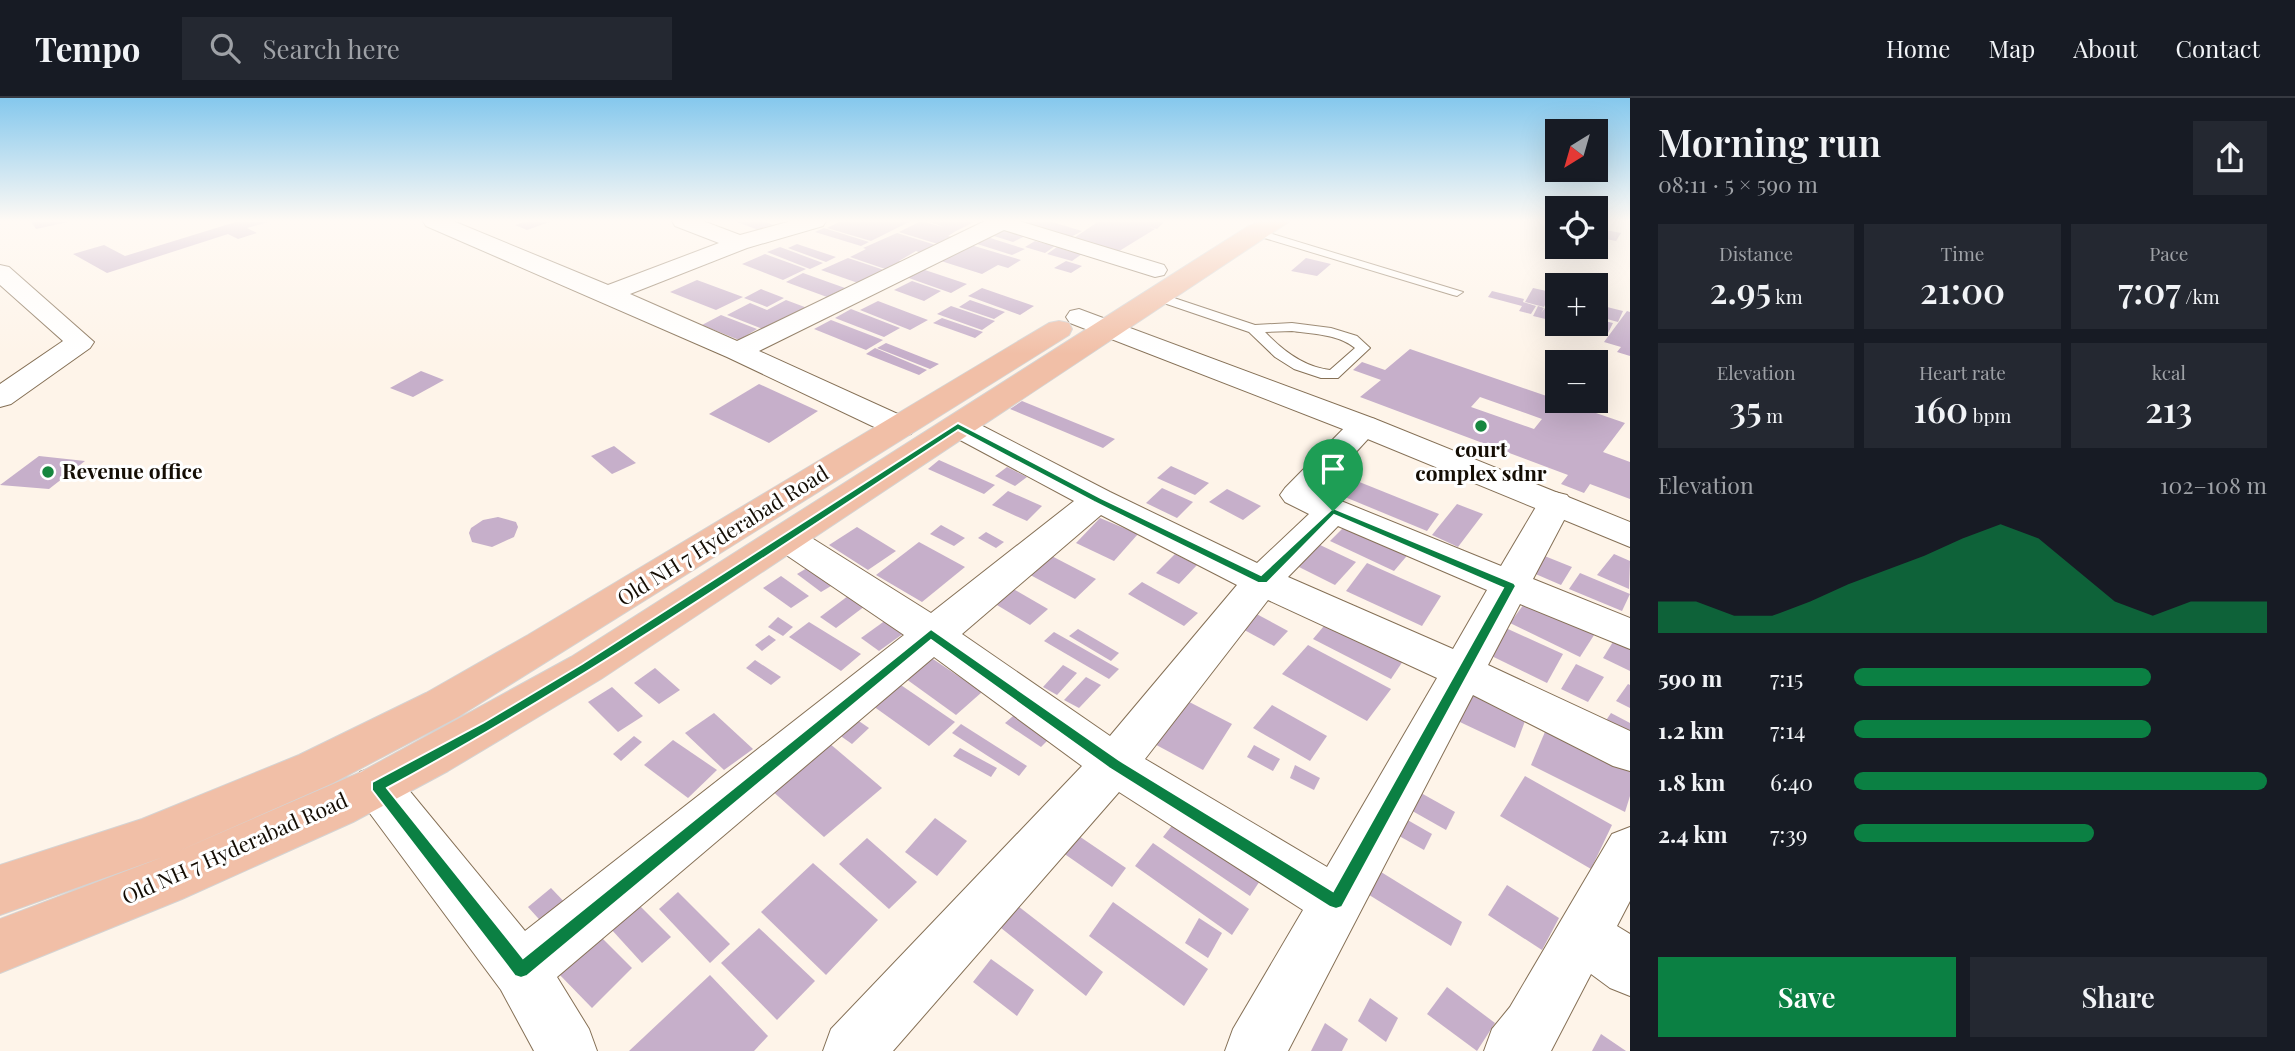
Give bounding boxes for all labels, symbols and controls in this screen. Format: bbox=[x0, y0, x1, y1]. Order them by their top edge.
search box bbox=[182, 17, 672, 80]
text: Tempo bbox=[35, 26, 140, 70]
icon: search bbox=[206, 29, 244, 67]
text: Search here bbox=[262, 31, 400, 66]
text: Home bbox=[1886, 32, 1950, 64]
text: Map bbox=[1988, 32, 2035, 64]
text: About bbox=[2073, 32, 2137, 64]
text: Contact bbox=[2175, 32, 2260, 64]
text: Morning run bbox=[1658, 116, 1881, 167]
north arrow bbox=[1545, 119, 1608, 182]
map controls bbox=[1545, 119, 1608, 413]
button: share bbox=[2193, 121, 2267, 195]
text: 08:11 · 5 × 590 m bbox=[1658, 168, 1818, 199]
button: locate bbox=[1545, 196, 1608, 259]
text: Distance bbox=[1719, 240, 1793, 266]
text: Time bbox=[1941, 240, 1984, 266]
text: Pace bbox=[2149, 240, 2188, 266]
text: 2.95 bbox=[1710, 266, 1771, 313]
text: 21:00 bbox=[1920, 266, 2005, 313]
text: 7:07 bbox=[2118, 266, 2181, 313]
button: + bbox=[1545, 273, 1608, 336]
text: km bbox=[1771, 283, 1803, 309]
text: /km bbox=[2181, 283, 2220, 309]
button: − bbox=[1545, 350, 1608, 413]
text: Elevation bbox=[1717, 359, 1796, 385]
text: Heart rate bbox=[1919, 359, 2006, 385]
text: kcal bbox=[2152, 359, 2186, 385]
text: 35 bbox=[1729, 385, 1761, 432]
text: 160 bbox=[1914, 385, 1968, 432]
text: 213 bbox=[2145, 385, 2193, 432]
text: m bbox=[1761, 402, 1783, 428]
text: bpm bbox=[1968, 402, 2011, 428]
marker: court complex sdnr bbox=[1473, 418, 1489, 434]
place label: court complex sdnr bbox=[1415, 434, 1547, 486]
pin bbox=[1303, 439, 1363, 511]
icon: arrive bbox=[1314, 450, 1352, 488]
place label: Revenue office bbox=[62, 456, 203, 484]
street label: Old NH 7 Hyderabad Road bbox=[611, 458, 833, 611]
marker: Revenue office bbox=[40, 464, 56, 480]
text: Elevation bbox=[1658, 469, 1754, 500]
text: 102–108 m bbox=[2160, 469, 2267, 500]
text: 590 m bbox=[1658, 662, 1722, 693]
text: 7:15 bbox=[1770, 662, 1803, 693]
text: 1.2 km bbox=[1658, 714, 1724, 745]
text: 7:14 bbox=[1770, 714, 1805, 745]
text: 1.8 km bbox=[1658, 766, 1725, 797]
text: 6:40 bbox=[1770, 766, 1813, 797]
street label: Old NH 7 Hyderabad Road bbox=[117, 785, 351, 910]
text: 2.4 km bbox=[1658, 818, 1728, 849]
text: 7:39 bbox=[1770, 818, 1808, 849]
button: Save bbox=[1658, 957, 1956, 1037]
button: Share bbox=[1970, 957, 2267, 1037]

